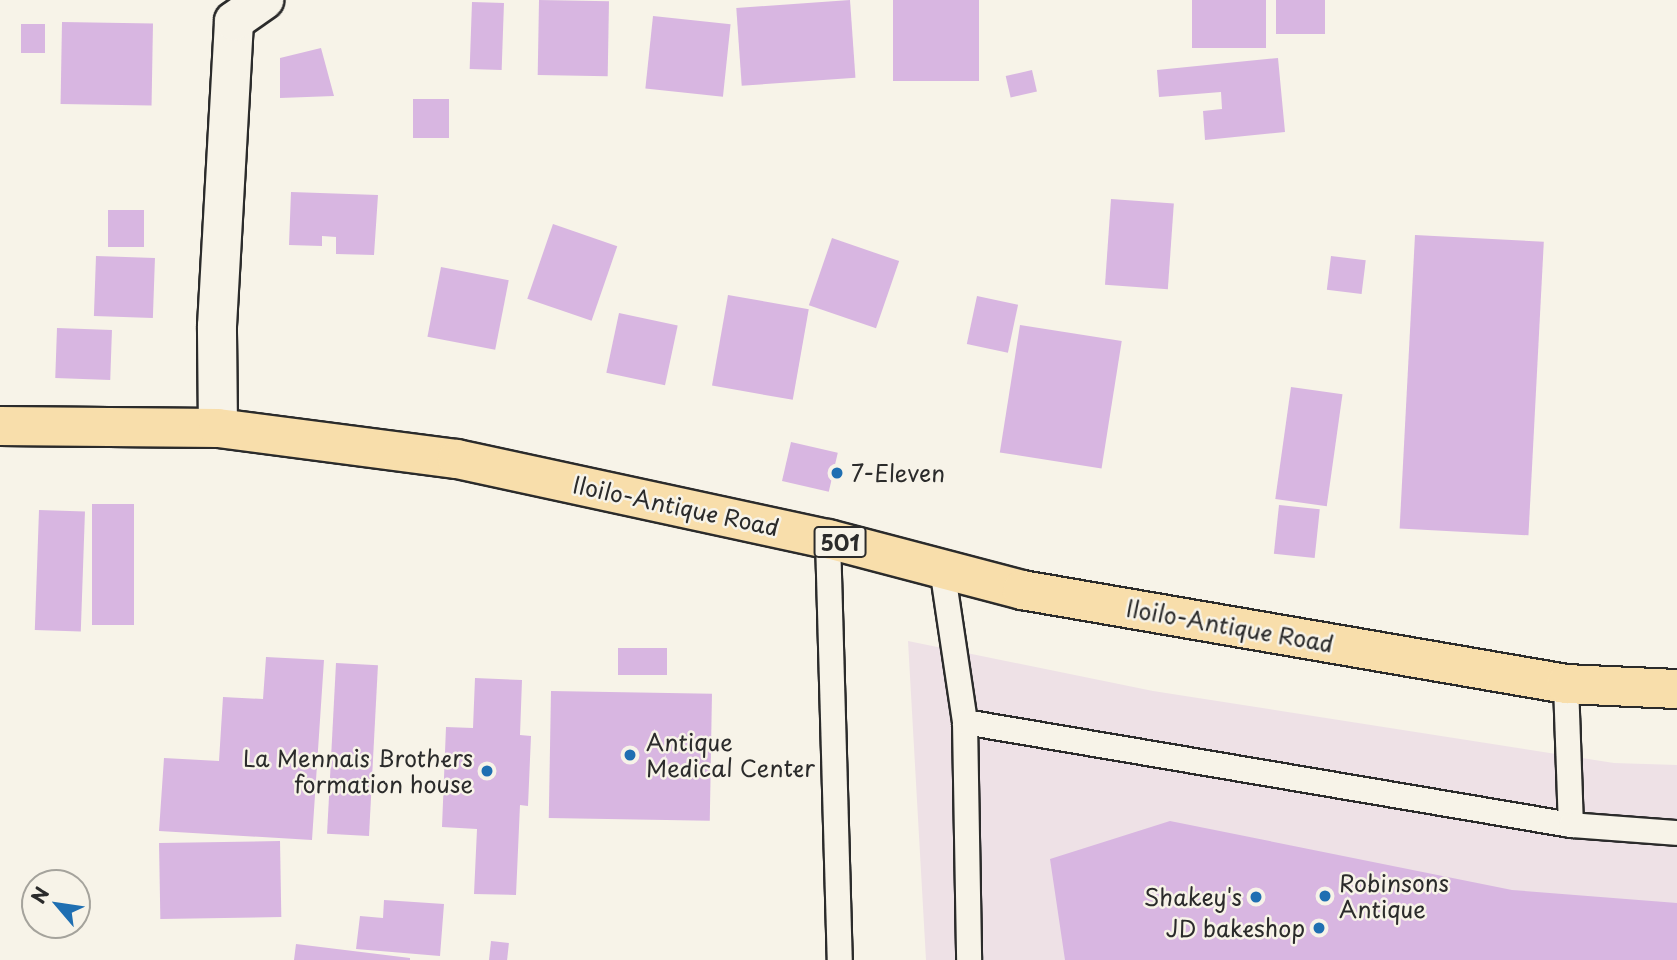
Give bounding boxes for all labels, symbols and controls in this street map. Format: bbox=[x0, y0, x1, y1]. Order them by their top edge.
place label: 7-Eleven bbox=[851, 459, 945, 487]
marker: 7-Eleven bbox=[829, 465, 845, 481]
street label: Iloilo-Antique Road bbox=[570, 470, 782, 542]
road number: 501 bbox=[812, 524, 868, 560]
street label: Iloilo-Antique Road bbox=[1123, 594, 1337, 658]
place label: Antique Medical Center bbox=[646, 728, 815, 782]
place label: La Mennais Brothers formation house bbox=[242, 744, 473, 798]
marker: Antique Medical Center bbox=[620, 745, 640, 765]
marker: La Mennais Brothers formation house bbox=[479, 763, 495, 779]
north arrow bbox=[21, 869, 91, 939]
place label: Robinsons Antique bbox=[1339, 869, 1449, 923]
text: N bbox=[23, 881, 55, 908]
place label: Shakey's bbox=[1144, 883, 1242, 911]
marker: Robinsons Antique bbox=[1317, 888, 1333, 904]
marker: Shakey's bbox=[1248, 889, 1264, 905]
place label: JD bakeshop bbox=[1162, 914, 1305, 942]
marker: JD bakeshop bbox=[1311, 920, 1327, 936]

